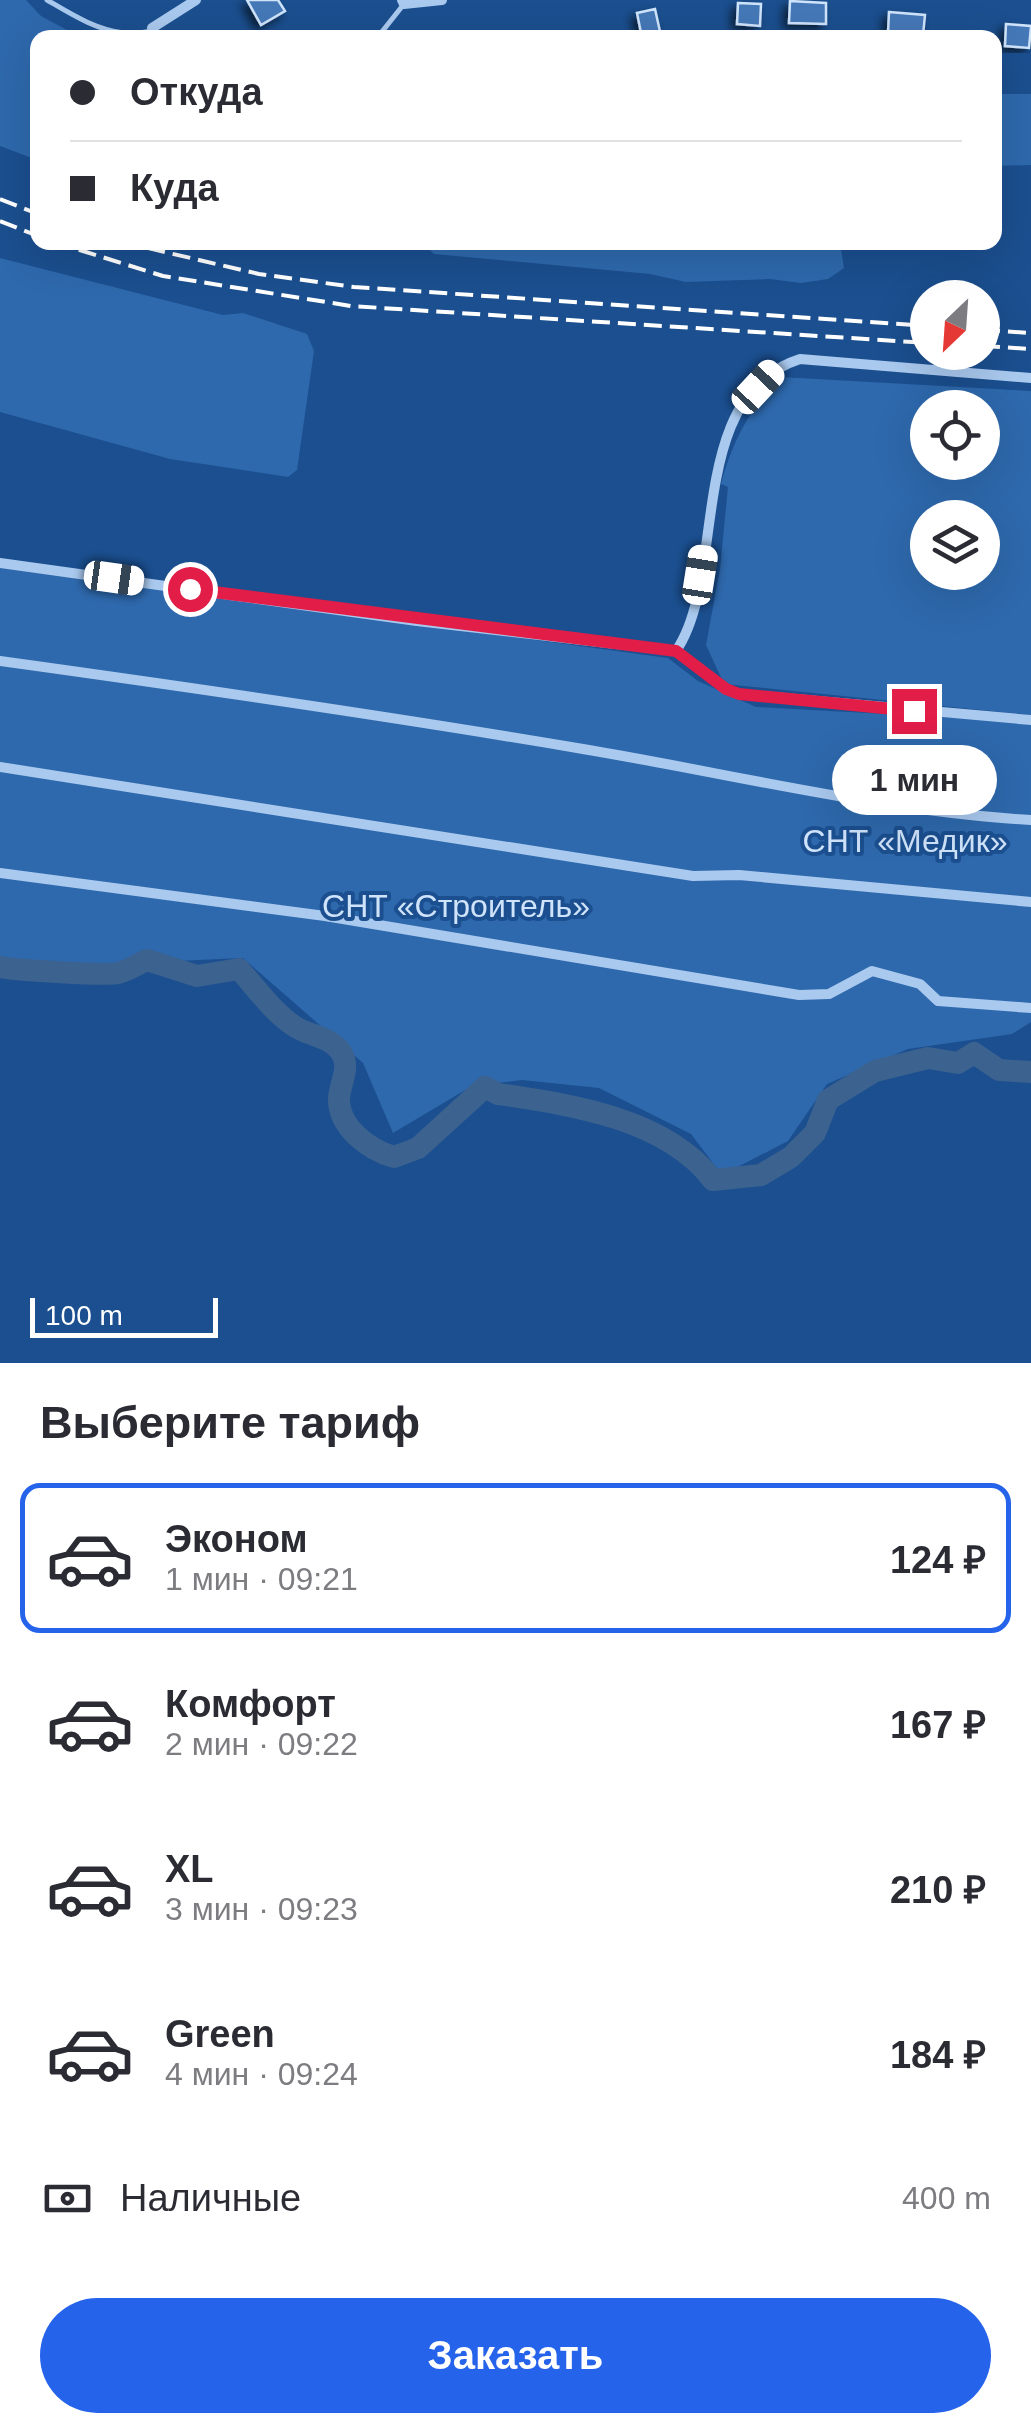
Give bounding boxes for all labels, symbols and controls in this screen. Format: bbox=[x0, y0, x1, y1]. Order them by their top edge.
text: Откуда bbox=[130, 71, 263, 113]
text: Куда bbox=[130, 167, 219, 209]
north arrow bbox=[910, 280, 1000, 370]
map controls bbox=[910, 280, 1000, 590]
car bbox=[727, 355, 789, 419]
button: locate bbox=[910, 390, 1000, 480]
button: layers bbox=[910, 500, 1000, 590]
car bbox=[680, 543, 720, 607]
car bbox=[82, 559, 146, 597]
route start bbox=[168, 567, 213, 612]
route end bbox=[892, 689, 937, 734]
callout: 1 мин bbox=[832, 746, 996, 816]
text: 1 мин bbox=[870, 762, 959, 798]
park label: СНТ «Медик» bbox=[803, 823, 1007, 859]
park label: СНТ «Строитель» bbox=[322, 888, 590, 924]
scale bar bbox=[30, 1293, 218, 1338]
text: 100 m bbox=[45, 1300, 123, 1331]
text: Выберите тариф bbox=[40, 1397, 420, 1448]
icon: car bbox=[45, 1513, 135, 1603]
text: Эконом bbox=[165, 1518, 308, 1560]
text: 124 ₽ bbox=[890, 1539, 986, 1581]
text: 1 мин · 09:21 bbox=[165, 1561, 358, 1597]
icon: car bbox=[45, 1678, 135, 1768]
text: Комфорт bbox=[165, 1683, 336, 1725]
text: 167 ₽ bbox=[890, 1704, 986, 1746]
text: 2 мин · 09:22 bbox=[165, 1726, 358, 1762]
icon: car bbox=[45, 1843, 135, 1933]
text: XL bbox=[165, 1848, 214, 1890]
text: 210 ₽ bbox=[890, 1869, 986, 1911]
text: 3 мин · 09:23 bbox=[165, 1891, 358, 1927]
icon: car bbox=[45, 2008, 135, 2098]
text: Green bbox=[165, 2013, 275, 2055]
text: 184 ₽ bbox=[890, 2034, 986, 2076]
text: 4 мин · 09:24 bbox=[165, 2056, 358, 2092]
icon: cash bbox=[40, 2171, 95, 2226]
text: Наличные bbox=[120, 2177, 301, 2219]
text: 400 m bbox=[902, 2180, 991, 2216]
button: Заказать bbox=[40, 2298, 991, 2413]

